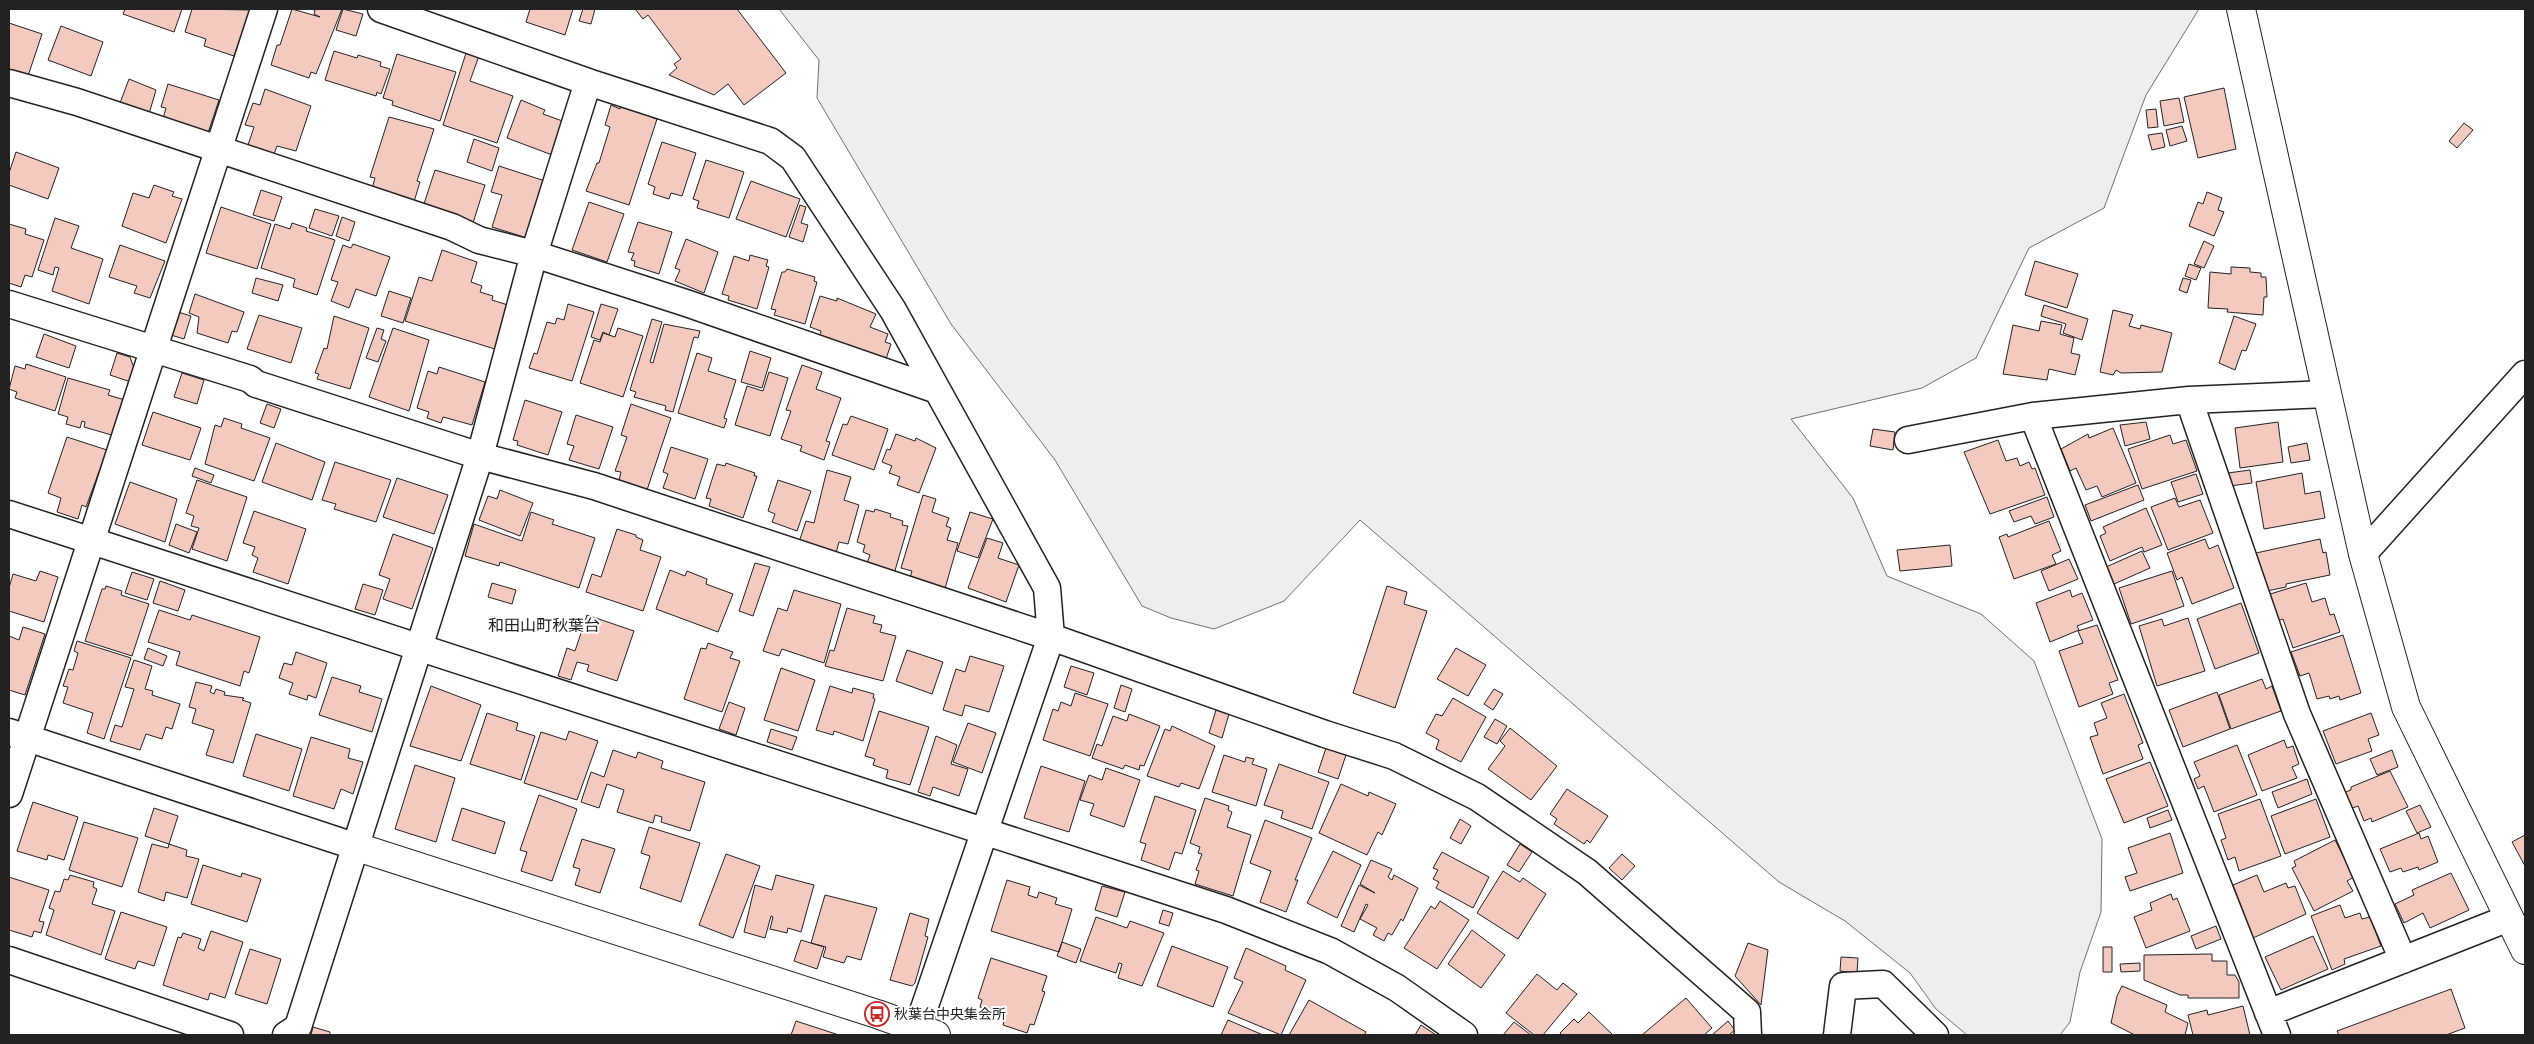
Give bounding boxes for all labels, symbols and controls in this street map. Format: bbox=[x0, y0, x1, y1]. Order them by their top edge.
district label: 和田山町秋葉台 bbox=[488, 616, 600, 635]
bus stop icon: 秋葉台中央集会所 bbox=[864, 1001, 890, 1027]
place label: 秋葉台中央集会所 bbox=[894, 1005, 1006, 1023]

